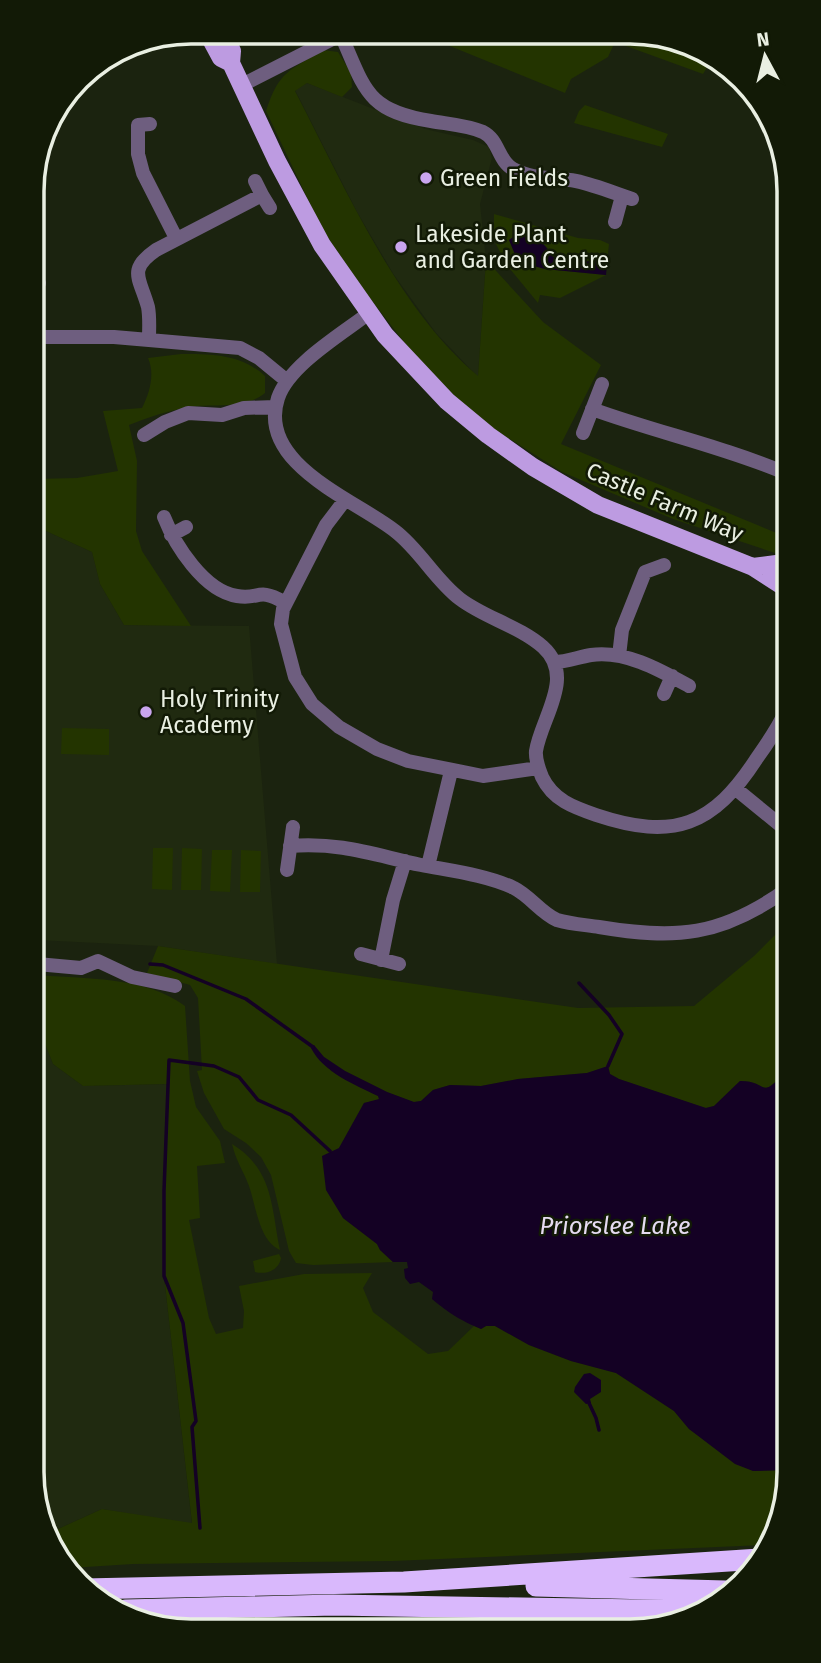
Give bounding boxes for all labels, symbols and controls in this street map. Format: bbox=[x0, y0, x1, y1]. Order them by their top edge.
north arrow bbox=[730, 21, 800, 91]
text: N bbox=[755, 27, 771, 52]
place label: Green Fields bbox=[440, 164, 568, 192]
marker: Green Fields bbox=[418, 170, 434, 186]
place label: Lakeside Plant and Garden Centre bbox=[415, 220, 609, 274]
marker: Lakeside Plant and Garden Centre bbox=[393, 239, 409, 255]
street label: Castle Farm Way bbox=[582, 456, 748, 548]
place label: Holy Trinity Academy bbox=[160, 685, 280, 739]
marker: Holy Trinity Academy bbox=[138, 704, 154, 720]
water label: Priorslee Lake bbox=[540, 1212, 690, 1240]

